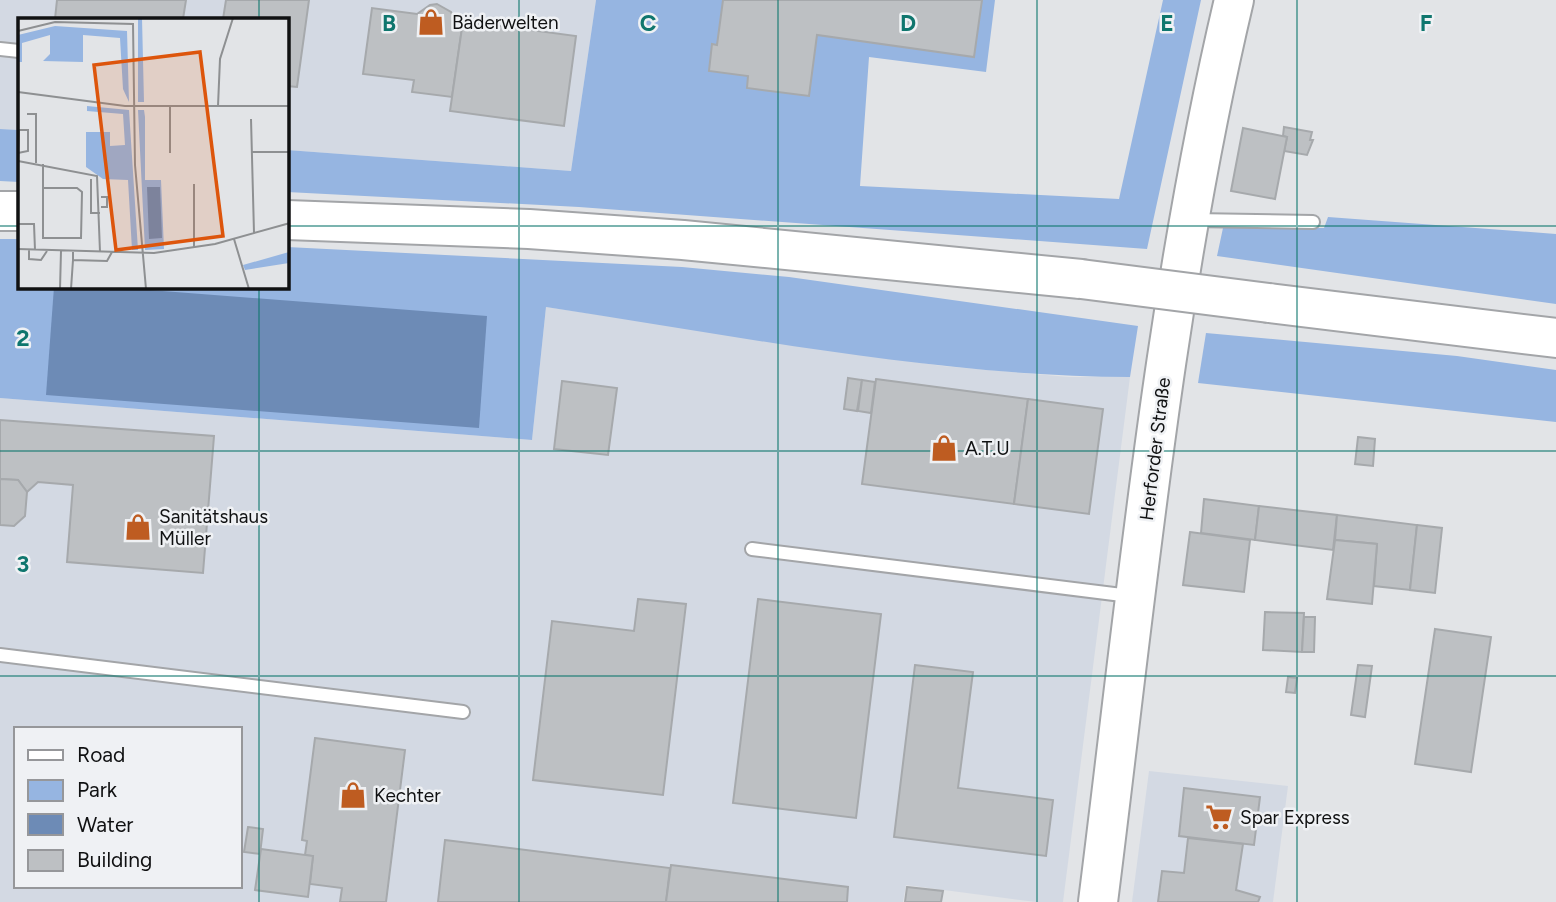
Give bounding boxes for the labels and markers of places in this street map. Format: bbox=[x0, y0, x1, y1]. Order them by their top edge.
shop icon: Bäderwelten bbox=[416, 7, 446, 37]
place label: Bäderwelten bbox=[452, 11, 559, 34]
shop icon: A.T.U bbox=[929, 433, 959, 463]
place label: A.T.U bbox=[965, 437, 1010, 460]
place label: Sanitätshaus Müller bbox=[159, 505, 268, 550]
shop icon: Sanitätshaus Müller bbox=[123, 512, 153, 542]
shop icon: Kechter bbox=[338, 780, 368, 810]
place label: Kechter bbox=[374, 784, 441, 807]
supermarket icon: Spar Express bbox=[1204, 802, 1234, 832]
place label: Spar Express bbox=[1240, 806, 1350, 829]

